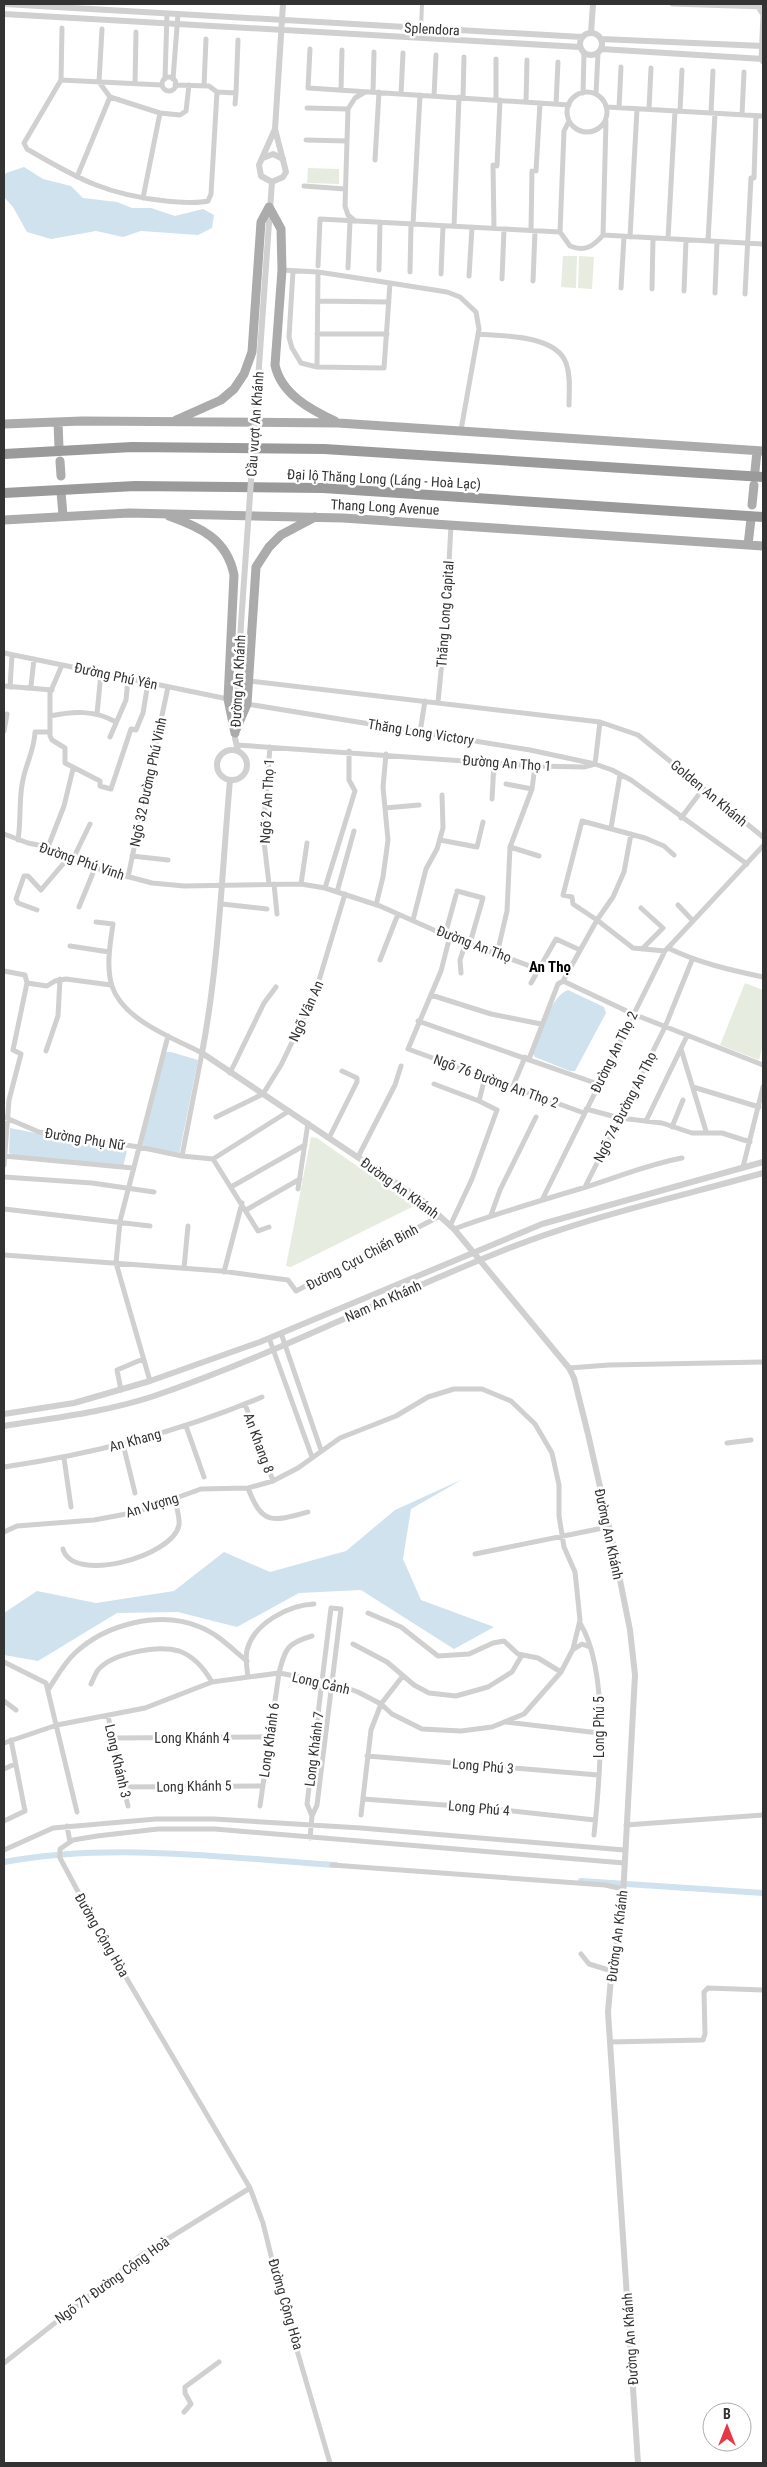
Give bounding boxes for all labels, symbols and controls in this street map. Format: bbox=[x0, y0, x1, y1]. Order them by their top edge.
street label: Splendora bbox=[404, 20, 460, 38]
street label: Cầu vượt An Khánh bbox=[243, 371, 267, 477]
street label: Đại lộ Thăng Long (Láng - Hoà Lạc) bbox=[287, 466, 481, 493]
street label: Thang Long Avenue bbox=[330, 496, 440, 518]
street label: Thăng Long Capital bbox=[433, 560, 457, 668]
street label: Đường An Khánh bbox=[228, 634, 248, 728]
street label: Đường Phú Yên bbox=[73, 659, 159, 693]
street label: Ngõ 32 Đường Phú Vinh bbox=[126, 716, 170, 848]
street label: Thăng Long Victory bbox=[367, 716, 475, 748]
street label: Đường An Thọ 1 bbox=[462, 752, 552, 774]
street label: Golden An Khánh bbox=[668, 756, 750, 830]
street label: Ngõ 2 An Thọ 1 bbox=[257, 758, 277, 844]
street label: Đường Phú Vinh bbox=[37, 839, 127, 883]
street label: Đường An Thọ bbox=[434, 922, 514, 966]
district label: An Thọ bbox=[529, 958, 571, 976]
street label: Ngõ Vân An bbox=[285, 978, 327, 1044]
street label: Đường An Thọ 2 bbox=[587, 1008, 641, 1095]
street label: Ngõ 74 Đường An Thọ bbox=[590, 1049, 660, 1165]
street label: Ngõ 76 Đường An Thọ 2 bbox=[431, 1051, 561, 1111]
street label: Đường Phụ Nữ bbox=[44, 1125, 126, 1153]
street label: Đường An Khánh bbox=[358, 1154, 442, 1222]
street label: Đường Cựu Chiến Binh bbox=[303, 1221, 421, 1293]
street label: Nam An Khánh bbox=[342, 1277, 424, 1325]
street label: An Khang 8 bbox=[241, 1411, 277, 1475]
street label: An Khang bbox=[107, 1425, 163, 1455]
street label: Đường An Khánh bbox=[592, 1487, 626, 1581]
street label: An Vượng bbox=[124, 1489, 180, 1521]
street label: Long Cảnh bbox=[291, 1669, 351, 1697]
street label: Long Phú 5 bbox=[591, 1696, 607, 1758]
street label: Long Khánh 6 bbox=[256, 1701, 282, 1778]
street label: Long Khánh 7 bbox=[301, 1711, 327, 1787]
street label: Long Khánh 3 bbox=[102, 1722, 134, 1800]
street label: Long Khánh 4 bbox=[154, 1730, 230, 1746]
street label: Long Phú 3 bbox=[451, 1755, 515, 1777]
street label: Long Khánh 5 bbox=[156, 1777, 232, 1795]
street label: Long Phú 4 bbox=[447, 1797, 511, 1819]
street label: Đường An Khánh bbox=[603, 1889, 631, 1983]
street label: Đường Cộng Hòa bbox=[72, 1890, 132, 1980]
street label: Ngõ 71 Đường Cộng Hoà bbox=[52, 2233, 172, 2327]
street label: Đường Cộng Hòa bbox=[265, 2257, 307, 2351]
street label: Đường An Khánh bbox=[619, 2292, 641, 2386]
north arrow bbox=[702, 2402, 752, 2452]
text: B bbox=[723, 2406, 731, 2422]

